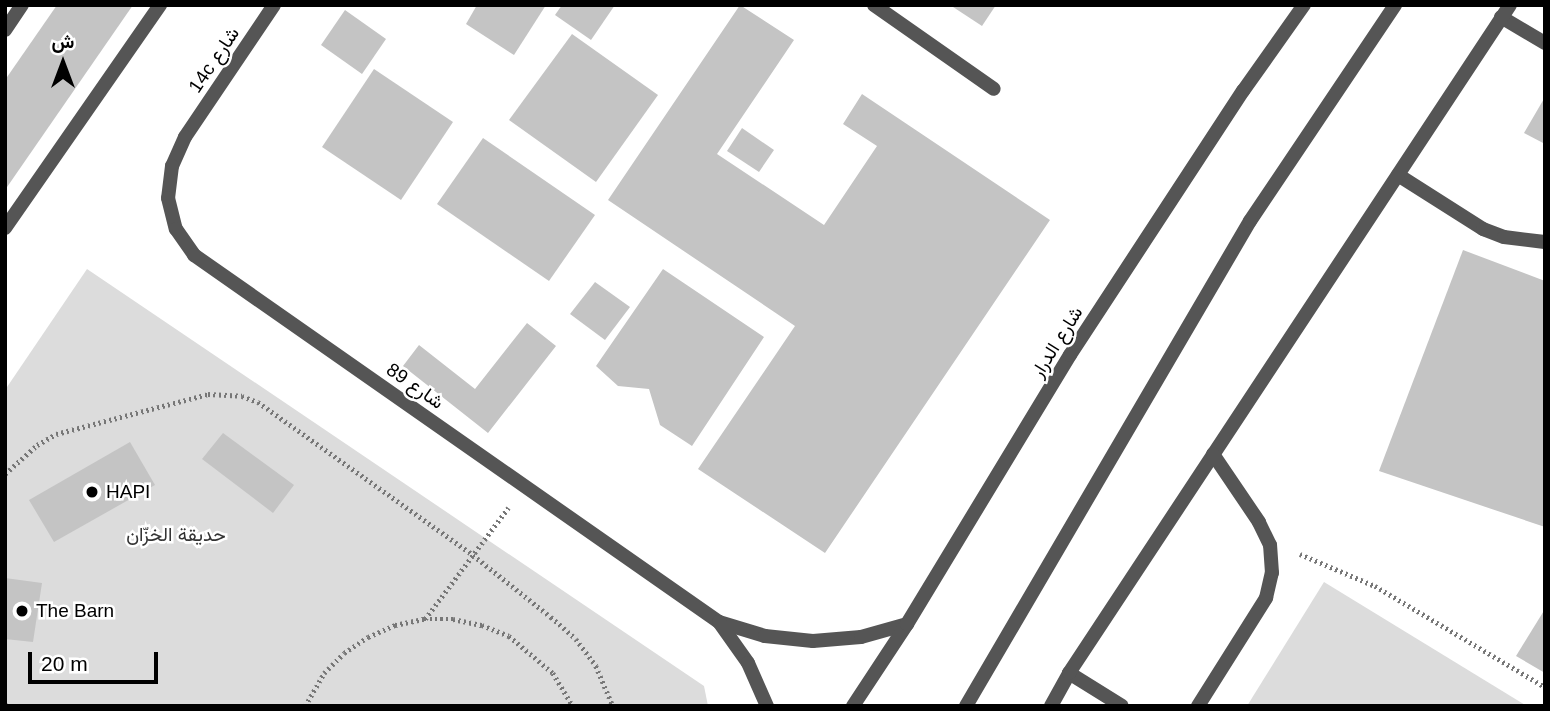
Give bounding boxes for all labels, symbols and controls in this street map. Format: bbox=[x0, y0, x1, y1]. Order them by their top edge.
street label: 14c شارع bbox=[184, 23, 244, 97]
north arrow bbox=[28, 28, 98, 98]
text: ش bbox=[52, 31, 74, 52]
street label: شارع الدرار bbox=[1026, 302, 1088, 382]
street label: شارع 89 bbox=[382, 358, 448, 414]
place label: HAPI bbox=[106, 481, 150, 503]
marker: HAPI bbox=[84, 484, 100, 500]
park label: حديقة الخزّان bbox=[126, 524, 226, 546]
place label: The Barn bbox=[36, 600, 114, 622]
marker: The Barn bbox=[14, 603, 30, 619]
scale bar bbox=[32, 638, 161, 682]
text: 20 m bbox=[41, 652, 88, 675]

